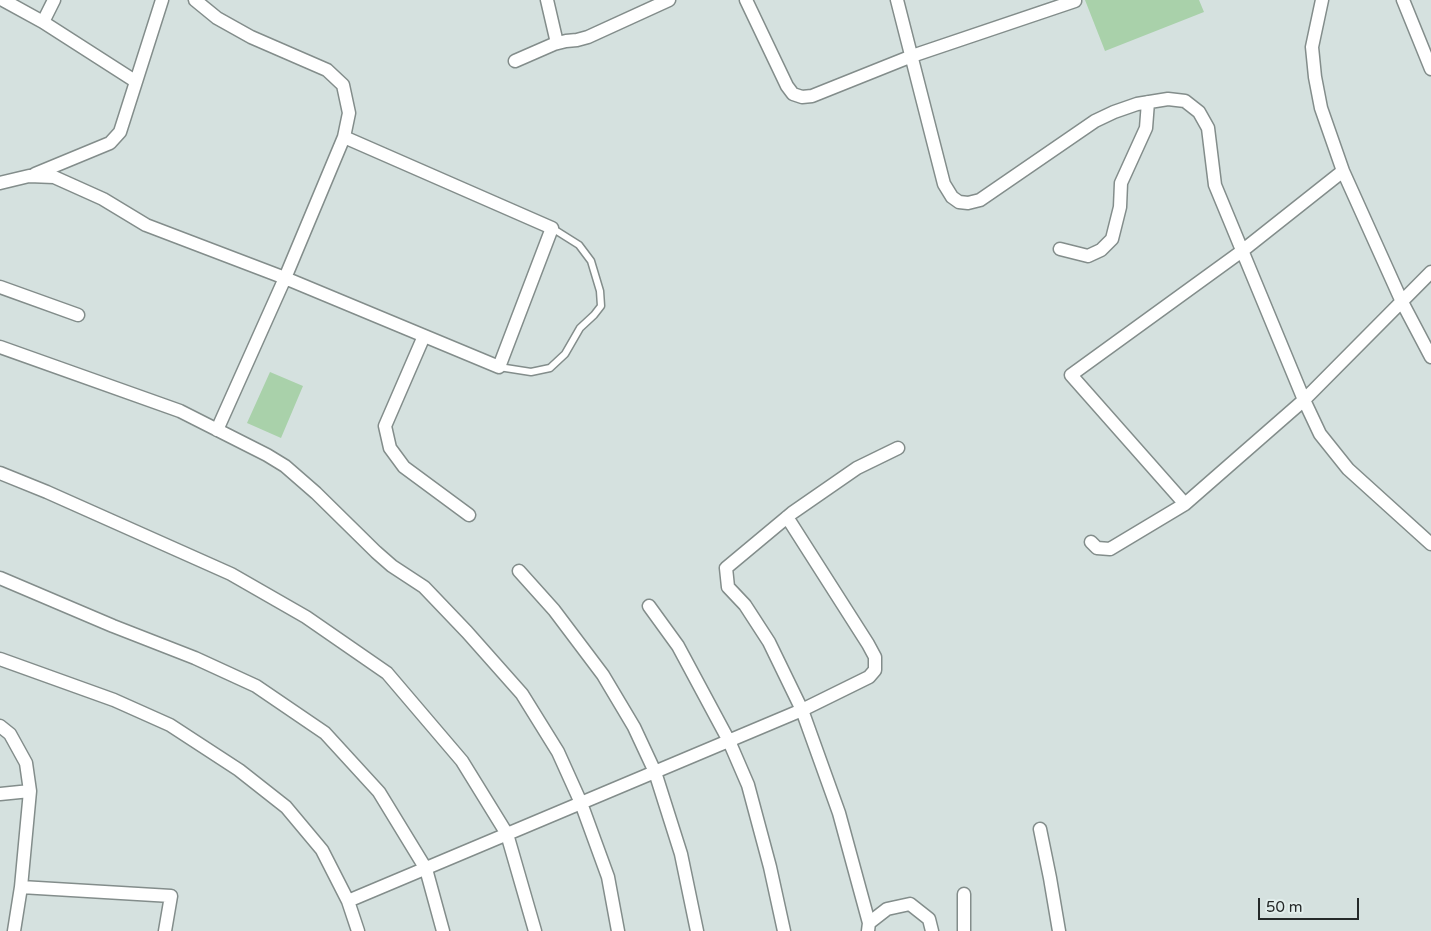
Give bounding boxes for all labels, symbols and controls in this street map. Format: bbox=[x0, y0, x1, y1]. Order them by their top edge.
scale bar bbox=[1261, 888, 1362, 920]
text: 50 m bbox=[1266, 898, 1303, 916]

